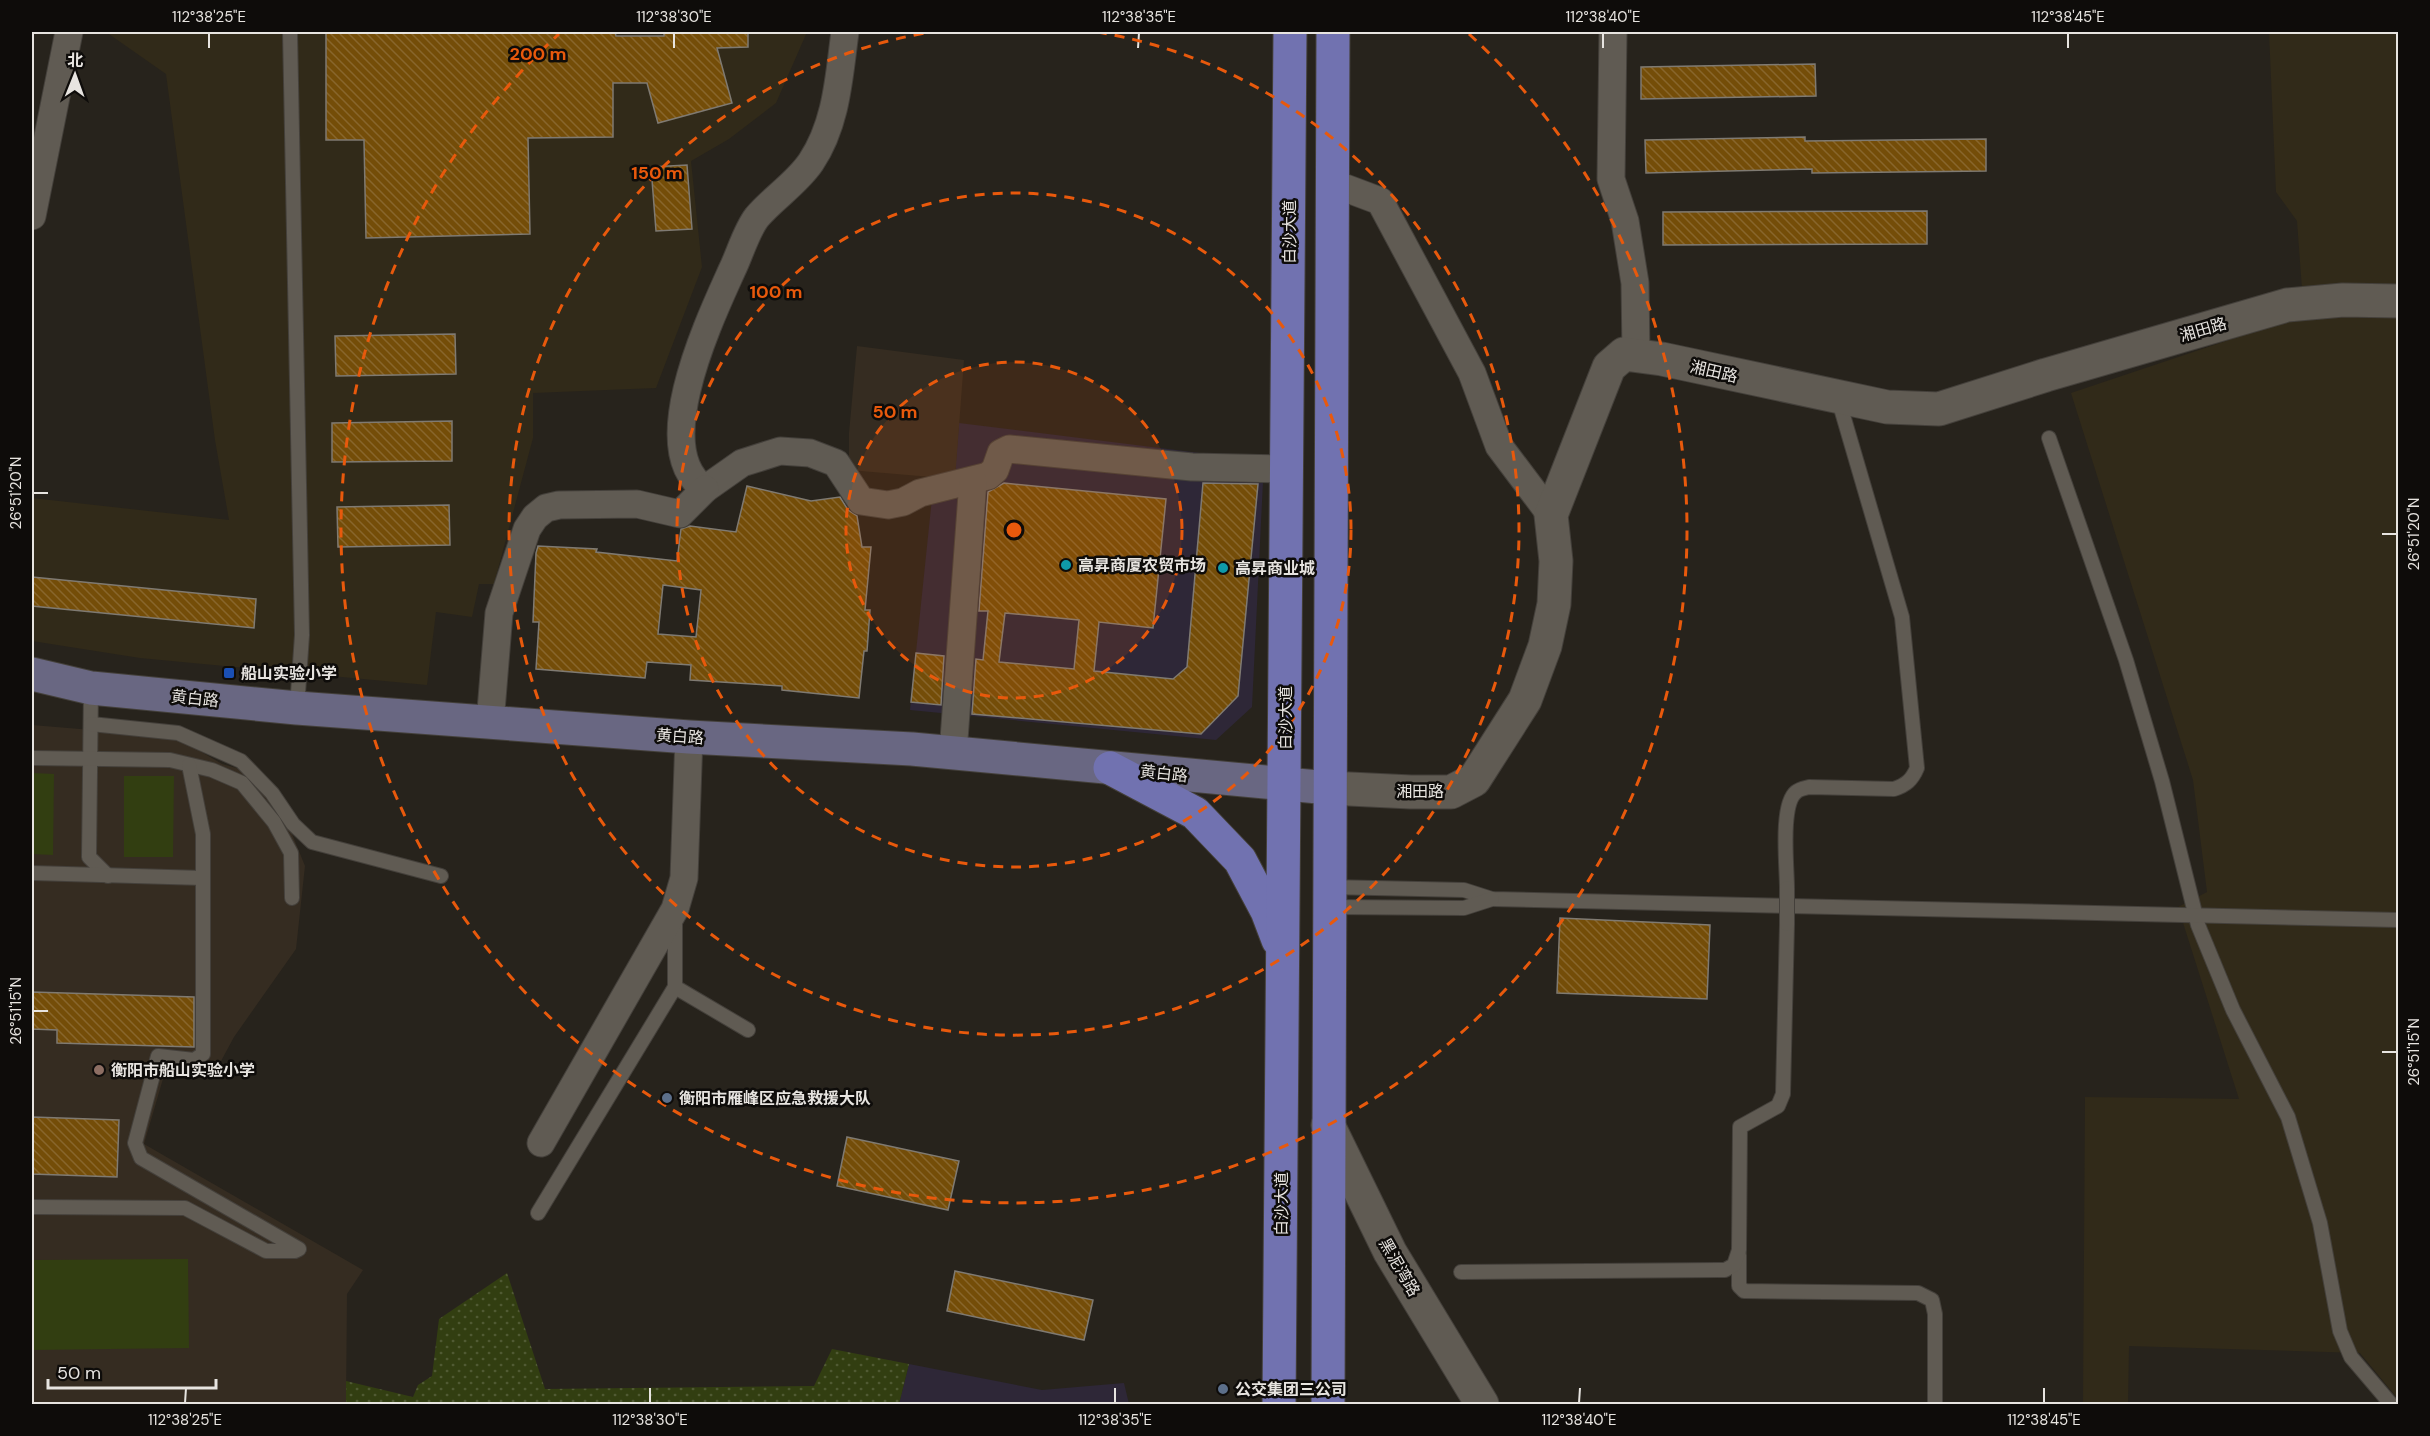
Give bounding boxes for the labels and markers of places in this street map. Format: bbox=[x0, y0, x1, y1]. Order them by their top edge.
centre of rings bbox=[1004, 520, 1024, 540]
place label: 高昇商厦农贸市场 bbox=[1078, 555, 1206, 576]
marker: 高昇商厦农贸市场 bbox=[1059, 558, 1073, 572]
place label: 高昇商业城 bbox=[1235, 558, 1315, 579]
marker: 高昇商业城 bbox=[1216, 561, 1230, 575]
place label: 船山实验小学 bbox=[241, 663, 337, 684]
marker: 船山实验小学 bbox=[222, 666, 236, 680]
place label: 衡阳市船山实验小学 bbox=[111, 1060, 255, 1081]
marker: 衡阳市船山实验小学 bbox=[92, 1063, 106, 1077]
place label: 衡阳市雁峰区应急救援大队 bbox=[679, 1088, 871, 1109]
marker: 衡阳市雁峰区应急救援大队 bbox=[660, 1091, 674, 1105]
place label: 公交集团三公司 bbox=[1235, 1379, 1347, 1400]
marker: 公交集团三公司 bbox=[1216, 1382, 1230, 1396]

